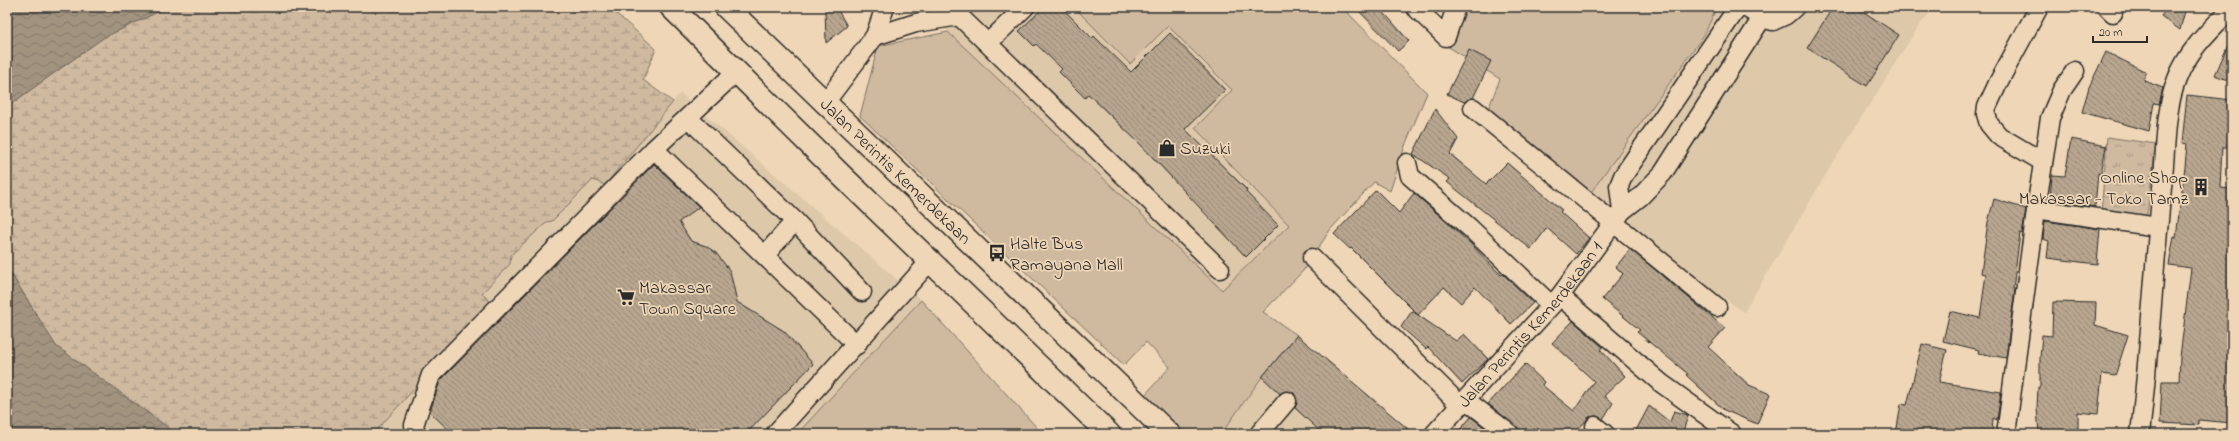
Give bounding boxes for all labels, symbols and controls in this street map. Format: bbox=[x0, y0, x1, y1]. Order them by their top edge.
scale bar bbox=[2093, 18, 2147, 44]
text: 20 m bbox=[2099, 24, 2122, 42]
street label: Jalan Perintis Kemerdekaan bbox=[813, 93, 976, 252]
place label: Suzuki bbox=[1180, 137, 1231, 163]
shop icon: Suzuki bbox=[1157, 138, 1177, 158]
place label: Online Shop Makassar - Toko Tamz bbox=[2019, 166, 2188, 213]
building icon: Online Shop Makassar - Toko Tamz bbox=[2191, 177, 2211, 197]
place label: Halte Bus Ramayana Mall bbox=[1010, 232, 1123, 279]
street label: Jalan Perintis Kemerdekaan 1 bbox=[1453, 237, 1611, 415]
bus stop icon: Halte Bus Ramayana Mall bbox=[987, 243, 1007, 263]
place label: Makassar Town Square bbox=[639, 276, 737, 323]
supermarket icon: Makassar Town Square bbox=[616, 287, 636, 307]

